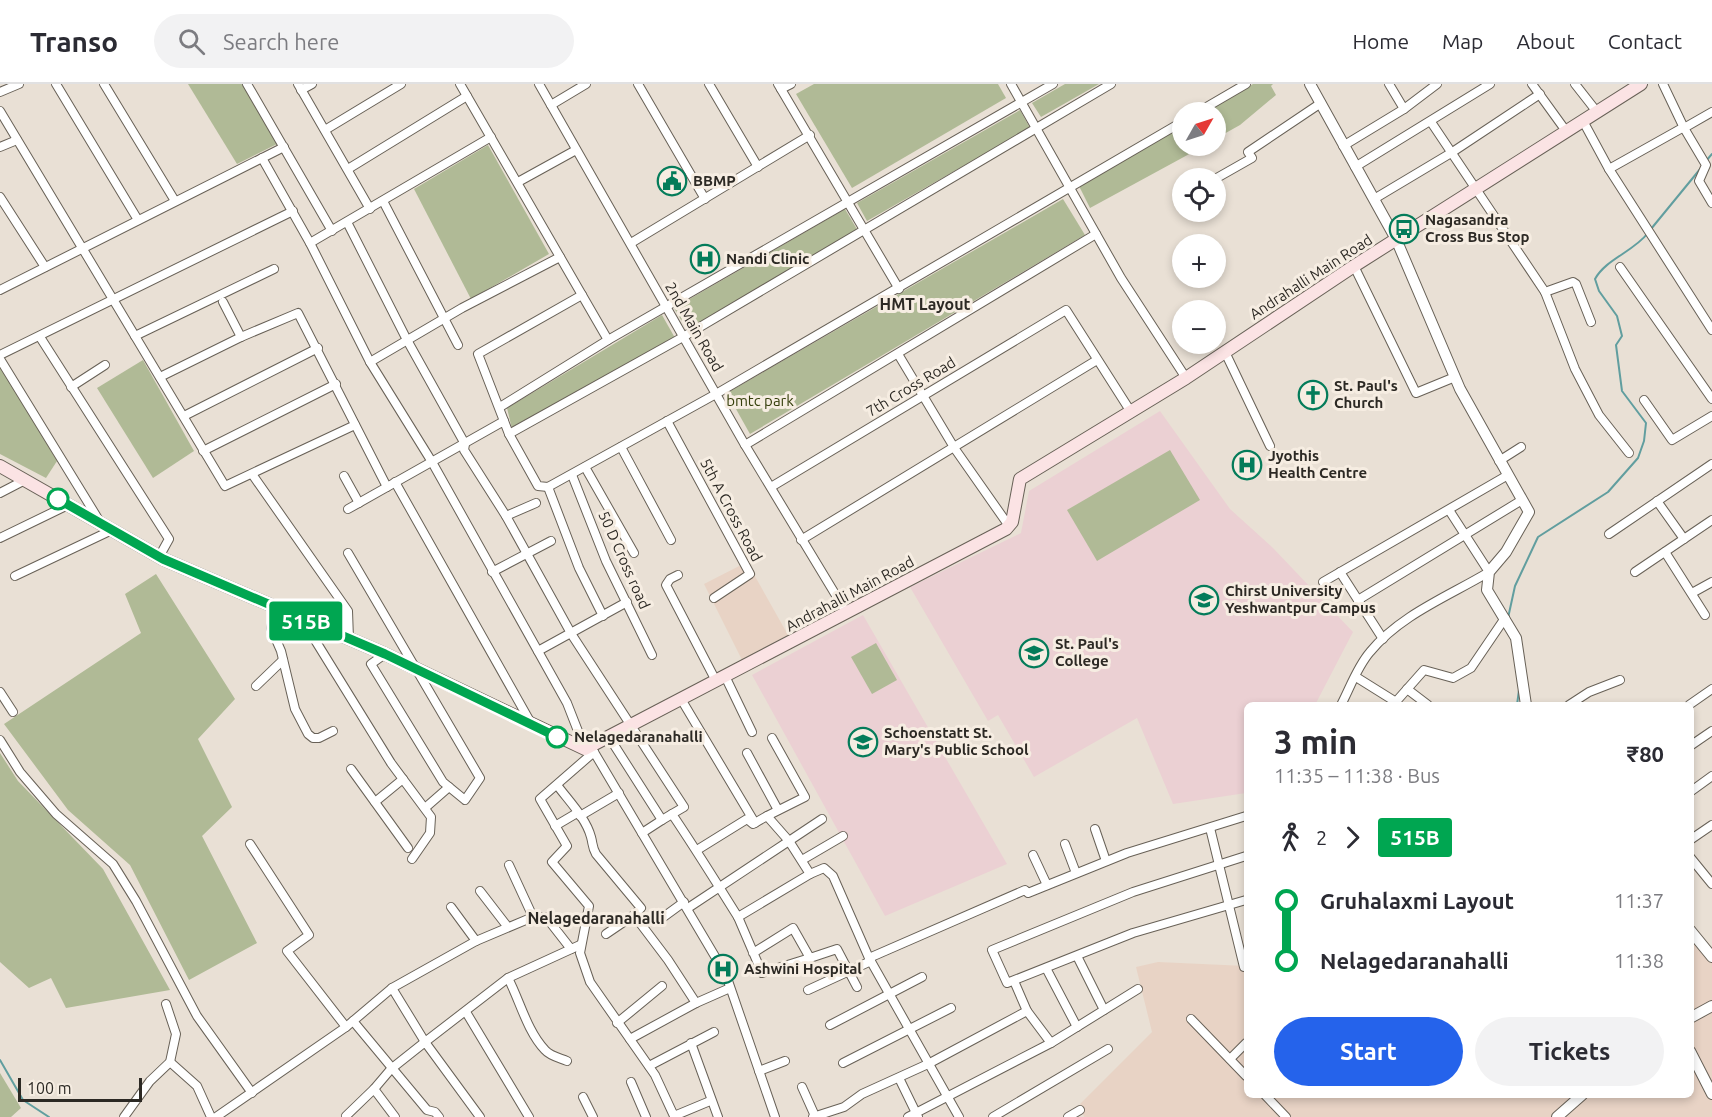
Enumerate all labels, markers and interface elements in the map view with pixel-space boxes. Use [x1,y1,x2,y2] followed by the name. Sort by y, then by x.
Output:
[154,14,574,68] search box
[175,25,208,58] icon: search
[30,26,118,57] text: Transo
[223,29,339,54] text: Search here
[1352,29,1409,53] text: Home
[1442,29,1483,53] text: Map
[1516,29,1575,53] text: About
[1608,29,1682,53] text: Contact
[1172,102,1226,156] north arrow
[1172,102,1226,354] map controls
[656,165,688,197] public building icon: BBMP
[1172,168,1226,222] button: locate
[693,172,736,189] place label: BBMP
[1425,211,1530,245] place label: Nagasandra Cross Bus Stop
[1388,213,1420,245] bus stop icon: Nagasandra Cross Bus Stop
[1246,231,1375,323] street label: Andrahalli Main Road
[1172,234,1226,288] button: +
[689,243,721,275] hospital icon: Nandi Clinic
[726,250,809,267] place label: Nandi Clinic
[662,279,727,374] street label: 2nd Main Road
[880,295,971,313] district label: HMT Layout
[1172,300,1226,354] button: −
[863,353,958,420] street label: 7th Cross Road
[1334,377,1398,411] place label: St. Paul's Church
[1297,379,1329,411] church icon: St. Paul's Church
[726,392,794,409] park label: bmtc park
[1268,447,1367,481] place label: Jyothis Health Centre
[1231,449,1263,481] hospital icon: Jyothis Health Centre
[697,455,766,564] street label: 5th A Cross Road
[47,488,69,510] unlabelled marker
[595,508,654,611] street label: 50 D Cross road
[783,553,917,635] street label: Andrahalli Main Road
[1225,582,1376,616] place label: Chirst University Yeshwantpur Campus
[1188,584,1220,616] school or university icon: Chirst University Yeshwantpur Campus
[264,602,348,640] line badge: 515B
[281,609,331,633] text: 515B
[1055,635,1119,669] place label: St. Paul's College
[1018,637,1050,669] school or university icon: St. Paul's College
[1274,723,1357,760] text: 3 min
[884,724,1029,758] place label: Schoenstatt St. Mary's Public School
[546,726,568,748] marker: Nelagedaranahalli
[847,726,879,758] school or university icon: Schoenstatt St. Mary's Public School
[574,728,703,745] place label: Nelagedaranahalli
[1627,741,1664,766] text: ₹80
[1274,764,1440,787] text: 11:35 – 11:38 · Bus
[1274,821,1307,854] icon: walk
[1336,821,1369,854] icon: forward
[1390,825,1440,849] text: 515B
[1316,826,1327,849] text: 2
[1320,888,1514,913] text: Gruhalaxmi Layout
[1614,889,1664,912] text: 11:37
[527,909,665,927] district label: Nelagedaranahalli
[1320,948,1509,973] text: Nelagedaranahalli
[1614,949,1664,972] text: 11:38
[707,953,739,985] hospital icon: Ashwini Hospital
[744,960,862,977] place label: Ashwini Hospital
[1274,1017,1463,1086] button: Start
[1475,1017,1664,1086] button: Tickets
[18,1075,142,1102] scale bar
[27,1079,72,1097] text: 100 m

